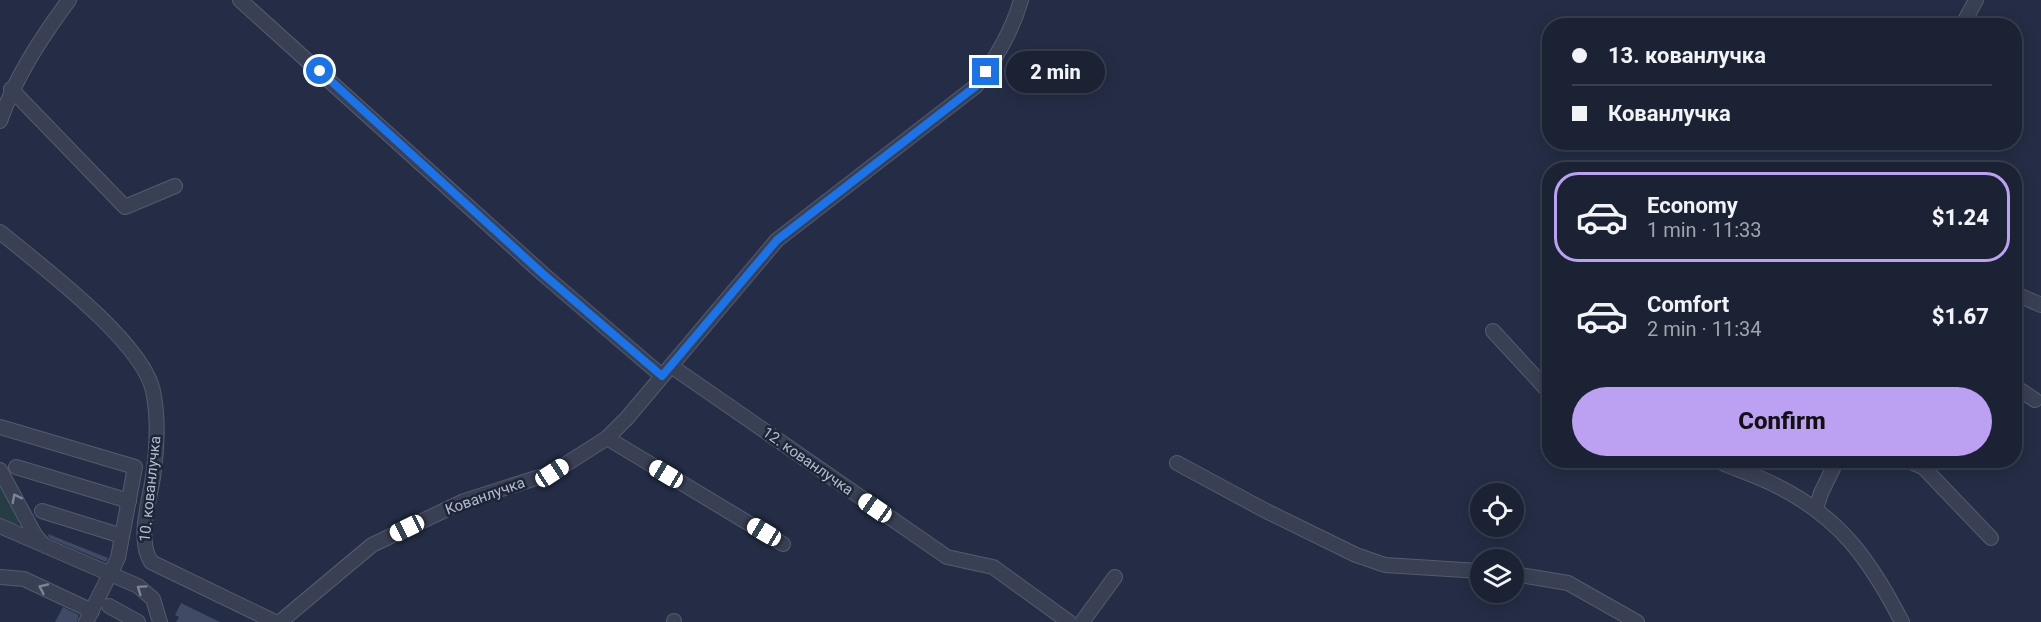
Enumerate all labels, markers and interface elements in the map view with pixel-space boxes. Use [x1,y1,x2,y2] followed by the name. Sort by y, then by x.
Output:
[1608,43,1766,68] text: 13. кованлучка
[1007,51,1106,93] callout: 2 min
[306,57,333,84] route start
[972,58,999,85] route end
[1030,60,1081,84] text: 2 min
[1608,101,1731,126] text: Кованлучка
[1575,190,1629,244] icon: car
[1647,193,1738,218] text: Economy
[1932,205,1989,230] text: $1.24
[1647,218,1762,242] text: 1 min · 11:33
[1575,289,1629,343] icon: car
[1647,292,1729,317] text: Comfort
[1932,304,1989,329] text: $1.67
[1647,317,1762,341] text: 2 min · 11:34
[1572,387,1992,456] button: Confirm
[759,423,857,499] street label: 12. кованлучка
[135,435,165,543] street label: 10. кованлучка
[532,456,572,490] car
[646,457,686,491] car
[443,473,527,519] street label: Кованлучка
[1470,483,1524,603] map controls
[1470,483,1524,537] button: locate
[855,490,895,526] car
[12,494,23,504] one-way arrow
[387,512,427,544] car
[744,515,784,549] car
[1470,549,1524,603] button: layers
[38,583,49,595] one-way arrow
[136,585,147,596] one-way arrow

